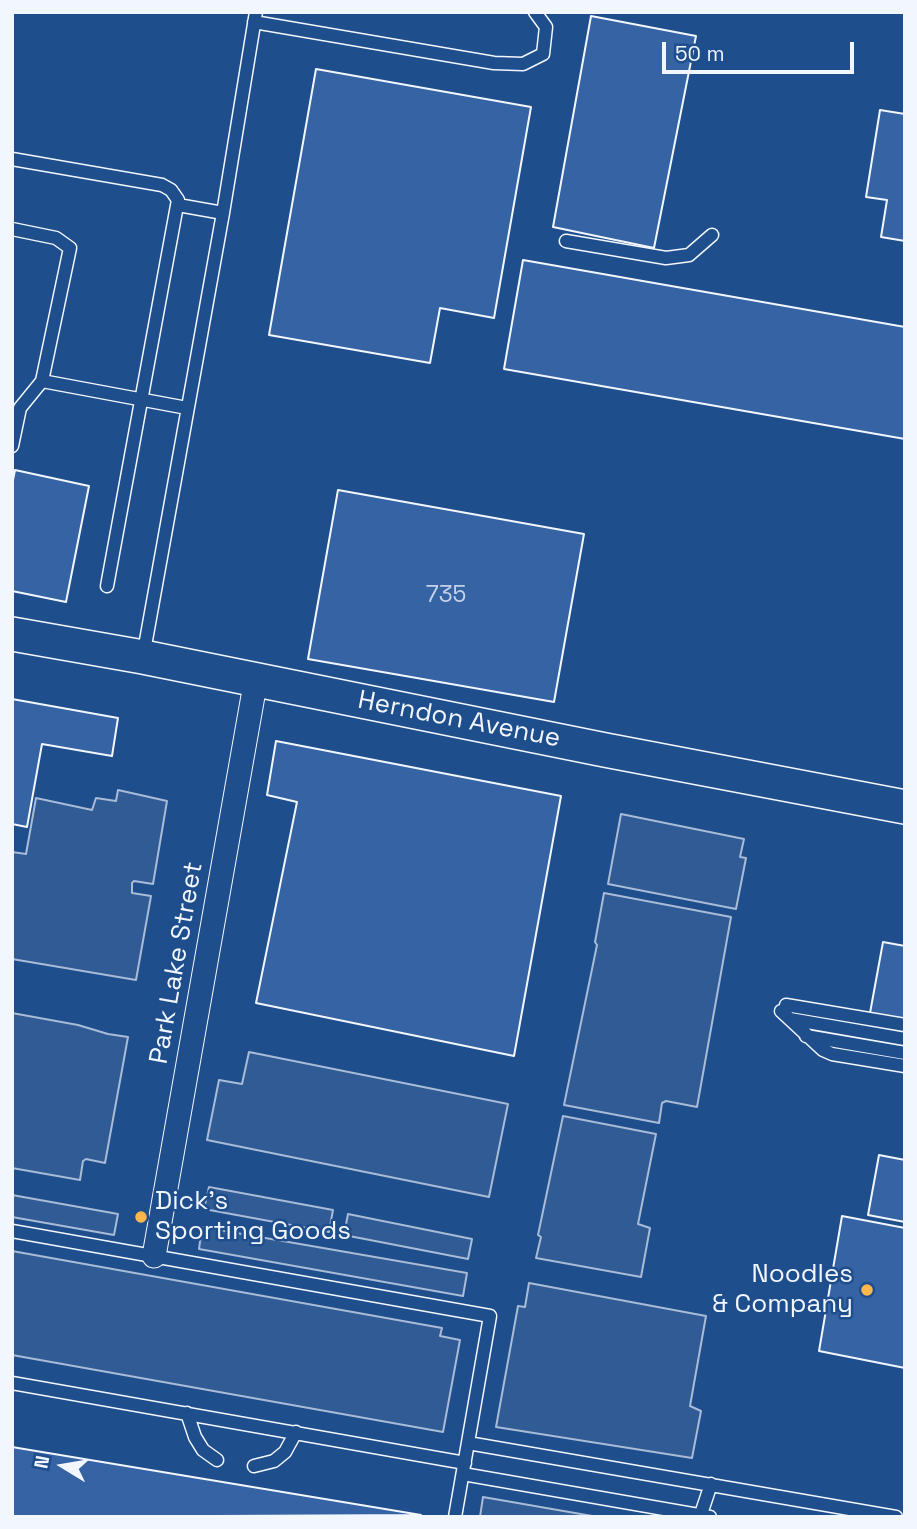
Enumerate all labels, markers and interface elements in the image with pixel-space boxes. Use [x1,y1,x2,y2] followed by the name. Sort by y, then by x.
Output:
[665,28,858,72] scale bar
[675,40,725,67] text: 50 m
[426,582,466,610] house number: 735
[355,685,563,755] street label: Herndon Avenue
[144,859,210,1067] street label: Park Lake Street
[155,1186,351,1248] place label: Dick's Sporting Goods
[133,1209,149,1225] marker: Dick's Sporting Goods
[712,1259,853,1320] place label: Noodles & Company
[859,1282,875,1298] marker: Noodles & Company
[28,1431,98,1501] north arrow
[28,1453,55,1471] text: N

